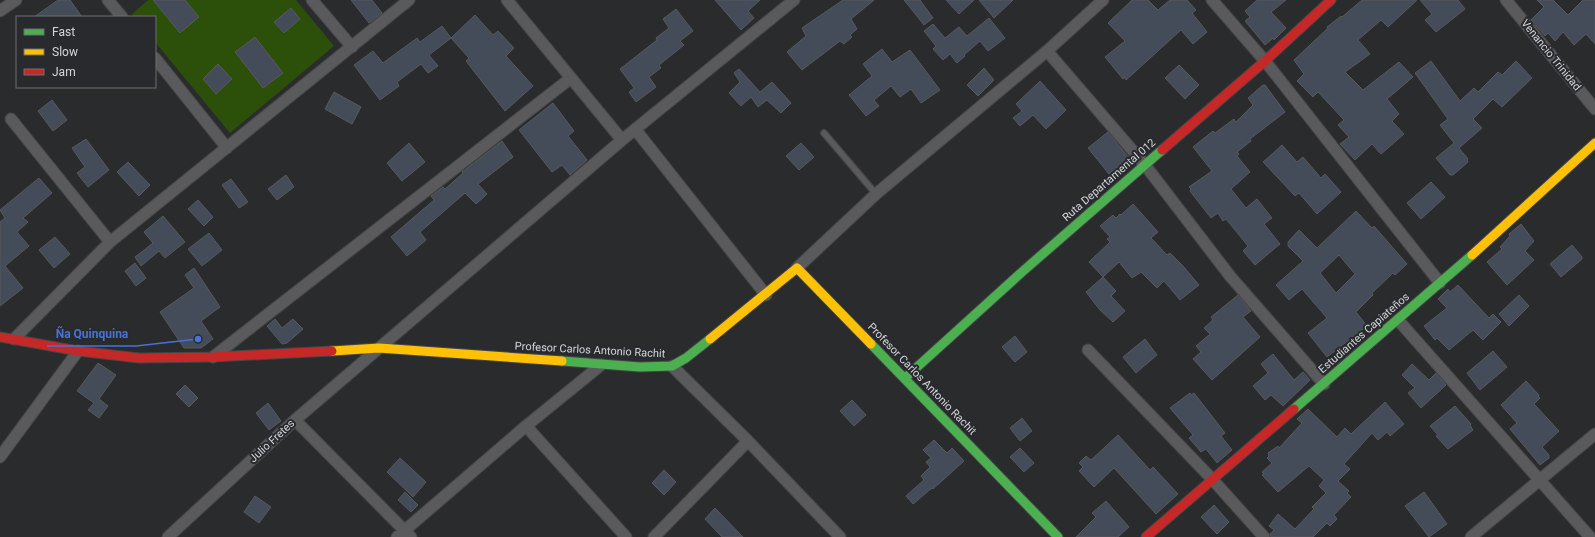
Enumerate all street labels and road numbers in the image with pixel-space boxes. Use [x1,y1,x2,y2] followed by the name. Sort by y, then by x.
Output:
[1518,17,1584,93] street label: Venancio Trinidad
[1060,136,1158,224] street label: Ruta Departamental 012
[1316,290,1412,376] street label: Estudiantes Capiateños
[865,320,979,438] street label: Profesor Carlos Antonio Rachit
[514,340,666,360] street label: Profesor Carlos Antonio Rachit
[247,417,298,465] street label: Julio Fretes

